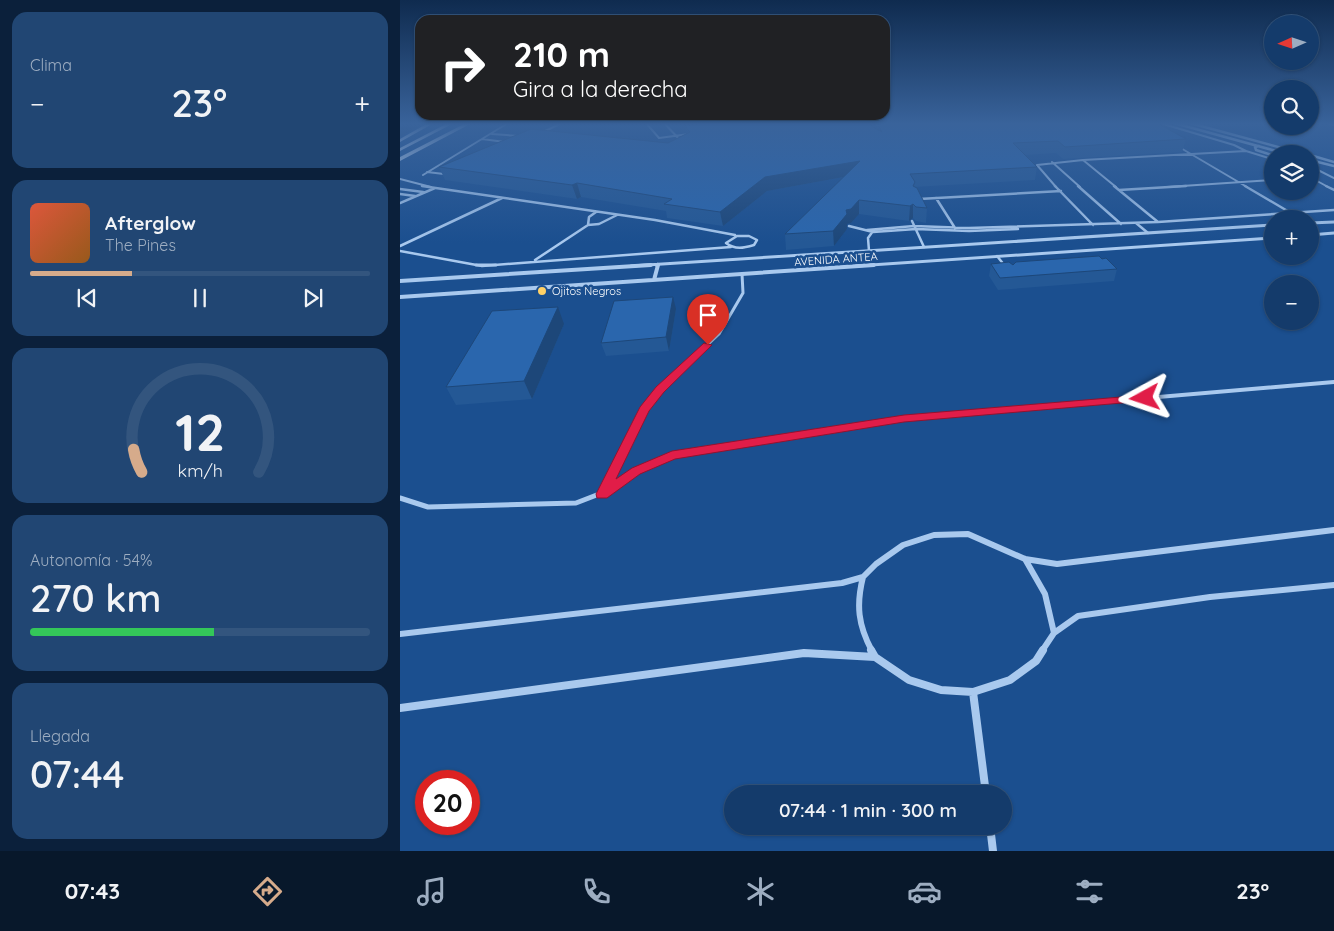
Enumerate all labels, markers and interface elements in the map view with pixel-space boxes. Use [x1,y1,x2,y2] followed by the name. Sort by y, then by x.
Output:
[1264,15,1319,70] north arrow
[1264,15,1319,330] map controls
[513,32,610,76] text: 210 m
[430,35,495,100] icon: right
[30,55,72,75] text: Clima
[513,75,688,103] text: Gira a la derecha
[171,79,227,127] text: 23°
[1264,80,1319,135] button: search
[30,86,45,121] text: −
[354,86,370,121] text: +
[1264,145,1319,200] button: layers
[1264,210,1319,265] button: +
[105,211,196,235] text: Afterglow
[105,235,176,255] text: The Pines
[794,249,878,269] street label: AVENIDA ANTEA
[1264,275,1319,330] button: −
[73,284,101,312] icon: previous
[186,284,214,312] icon: pause
[299,284,327,312] icon: next
[552,284,621,298] place label: Ojitos Negros
[536,285,548,297] marker: Ojitos Negros
[687,294,729,345] pin
[694,301,722,329] icon: arrive
[1118,371,1170,423] position arrow
[175,399,225,464] text: 12
[177,459,223,481] text: km/h
[30,550,152,570] text: Autonomía · 54%
[30,574,161,622] text: 270 km
[30,726,90,746] text: Llegada
[30,750,124,798] text: 07:44
[415,770,480,835] speed limit sign: 20
[779,798,957,822] text: 07:44 · 1 min · 300 m
[250,874,285,909] icon: directions
[414,874,449,909] icon: music
[579,874,614,909] icon: phone
[743,874,778,909] icon: climate
[907,874,942,909] icon: car
[1072,874,1107,909] icon: filters
[65,877,120,905] text: 07:43
[1236,877,1269,905] text: 23°

